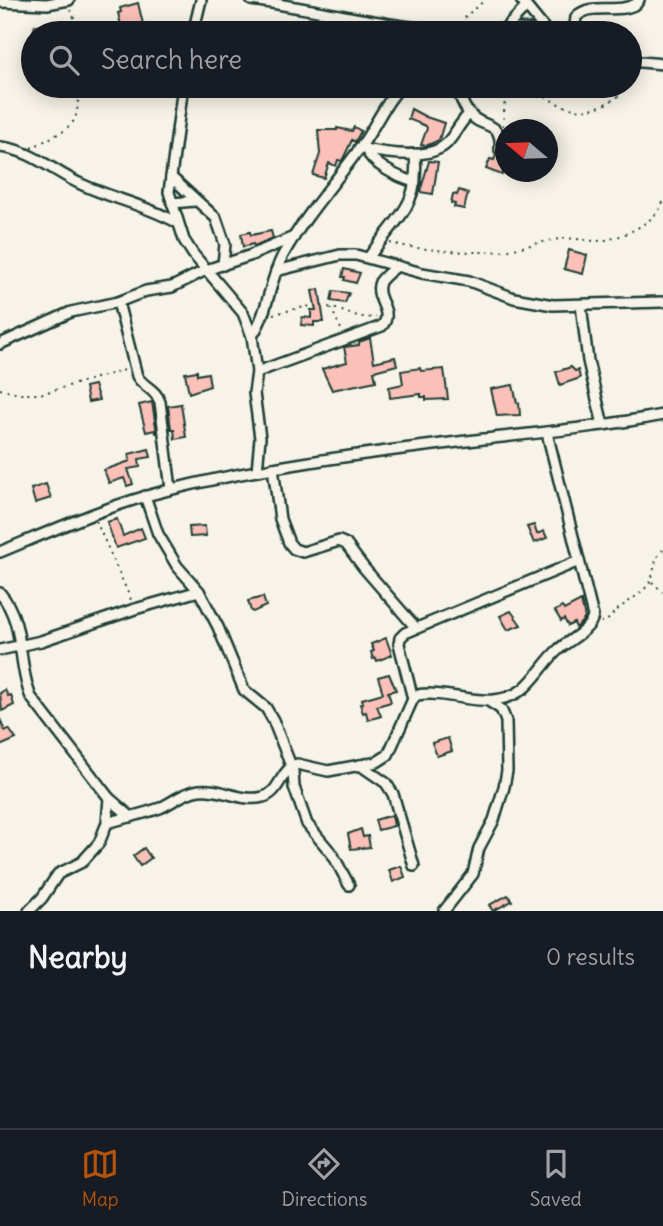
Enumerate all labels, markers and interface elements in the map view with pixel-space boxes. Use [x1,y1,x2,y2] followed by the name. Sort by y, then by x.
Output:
[21,21,642,98] search box
[45,41,83,79] icon: search
[101,43,242,76] text: Search here
[495,119,558,182] north arrow
[28,938,128,976] text: Nearby
[546,942,635,971] text: 0 results
[81,1145,119,1211] tab: Map
[282,1145,367,1211] tab: Directions
[530,1145,582,1211] tab: Saved

